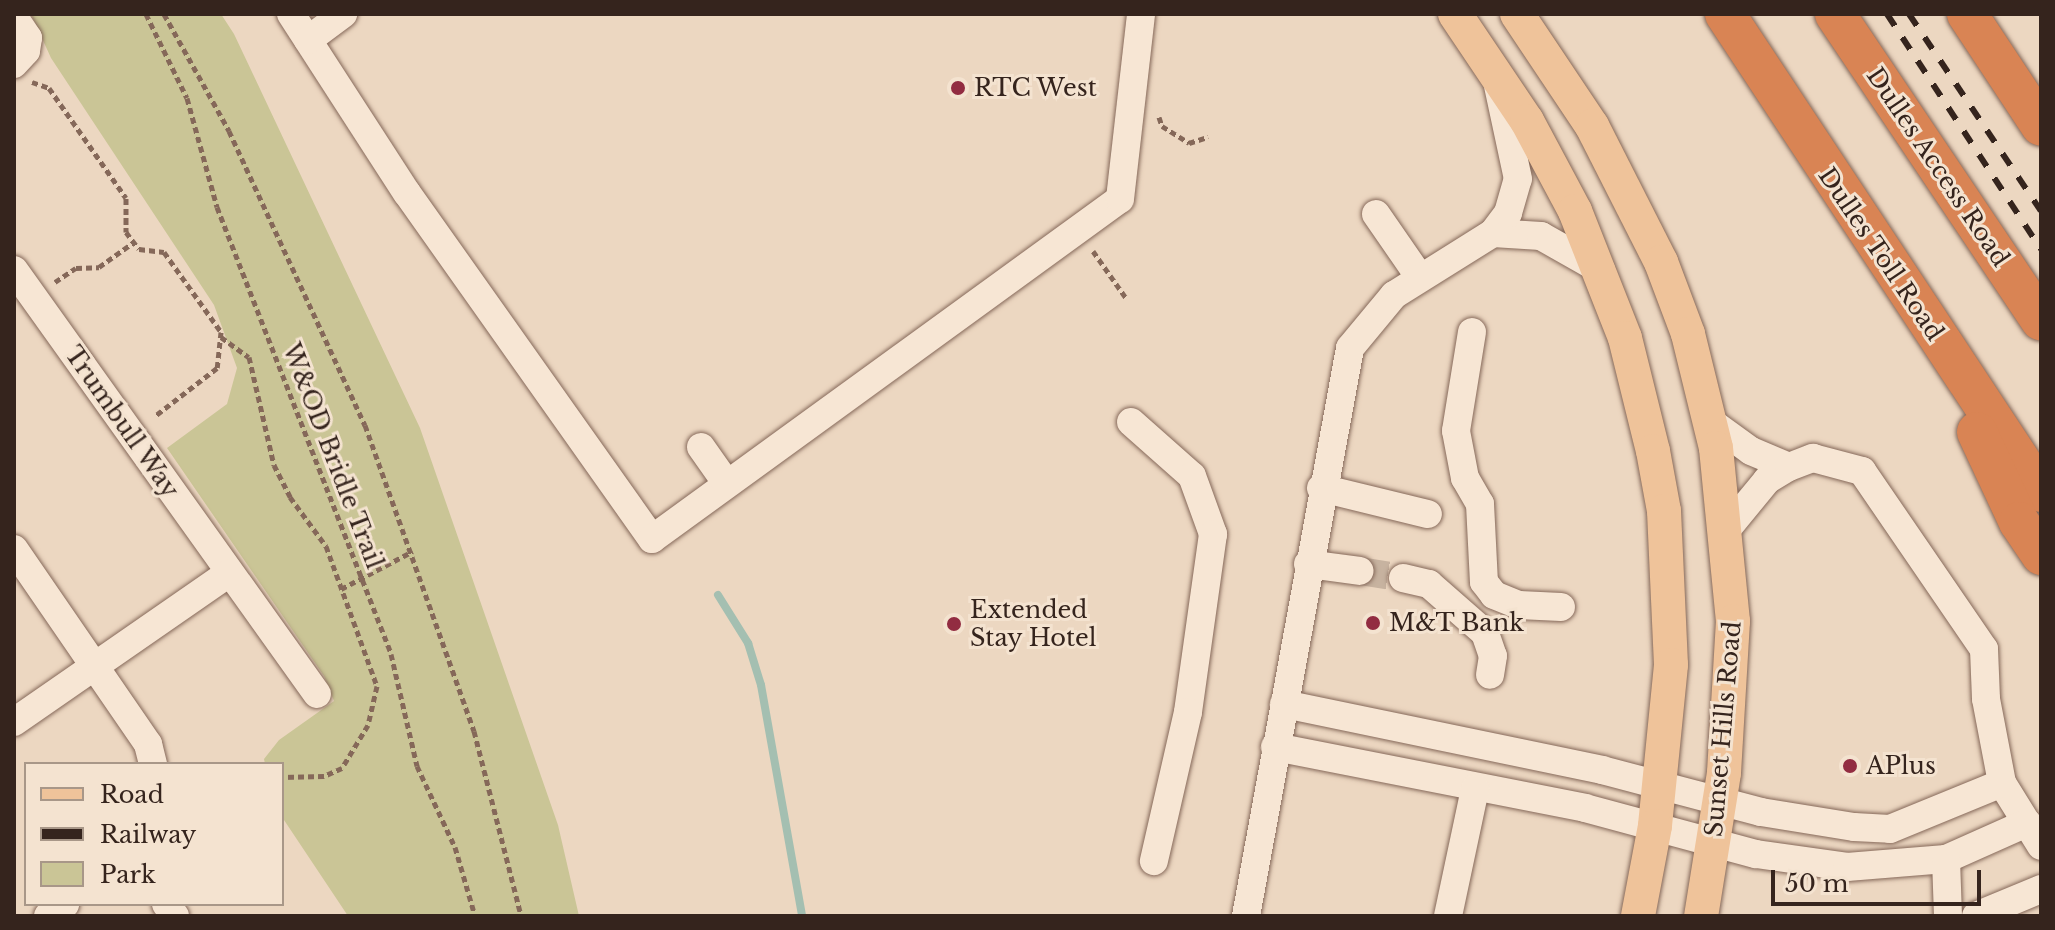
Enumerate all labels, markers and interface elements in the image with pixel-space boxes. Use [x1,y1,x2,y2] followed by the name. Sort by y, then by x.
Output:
[1860,62,2016,272] street label: Dulles Access Road
[974,74,1098,102] place label: RTC West
[949,79,967,97] marker: RTC West
[1812,162,1950,346] street label: Dulles Toll Road
[277,339,389,573] street label: W&OD Bridle Trail
[59,340,185,504] street label: Trumbull Way
[970,596,1097,652] place label: Extended Stay Hotel
[1389,609,1525,637] place label: M&T Bank
[1364,614,1382,632] marker: M&T Bank
[945,615,963,633] marker: Extended Stay Hotel
[1699,620,1747,838] street label: Sunset Hills Road
[1866,752,1936,780] place label: APlus
[1841,757,1859,775] marker: APlus
[24,762,284,906] legend
[100,780,164,809] text: Road
[100,820,196,849] text: Railway
[1775,854,1985,904] scale bar
[100,860,156,889] text: Park
[1785,869,1848,898] text: 50 m

